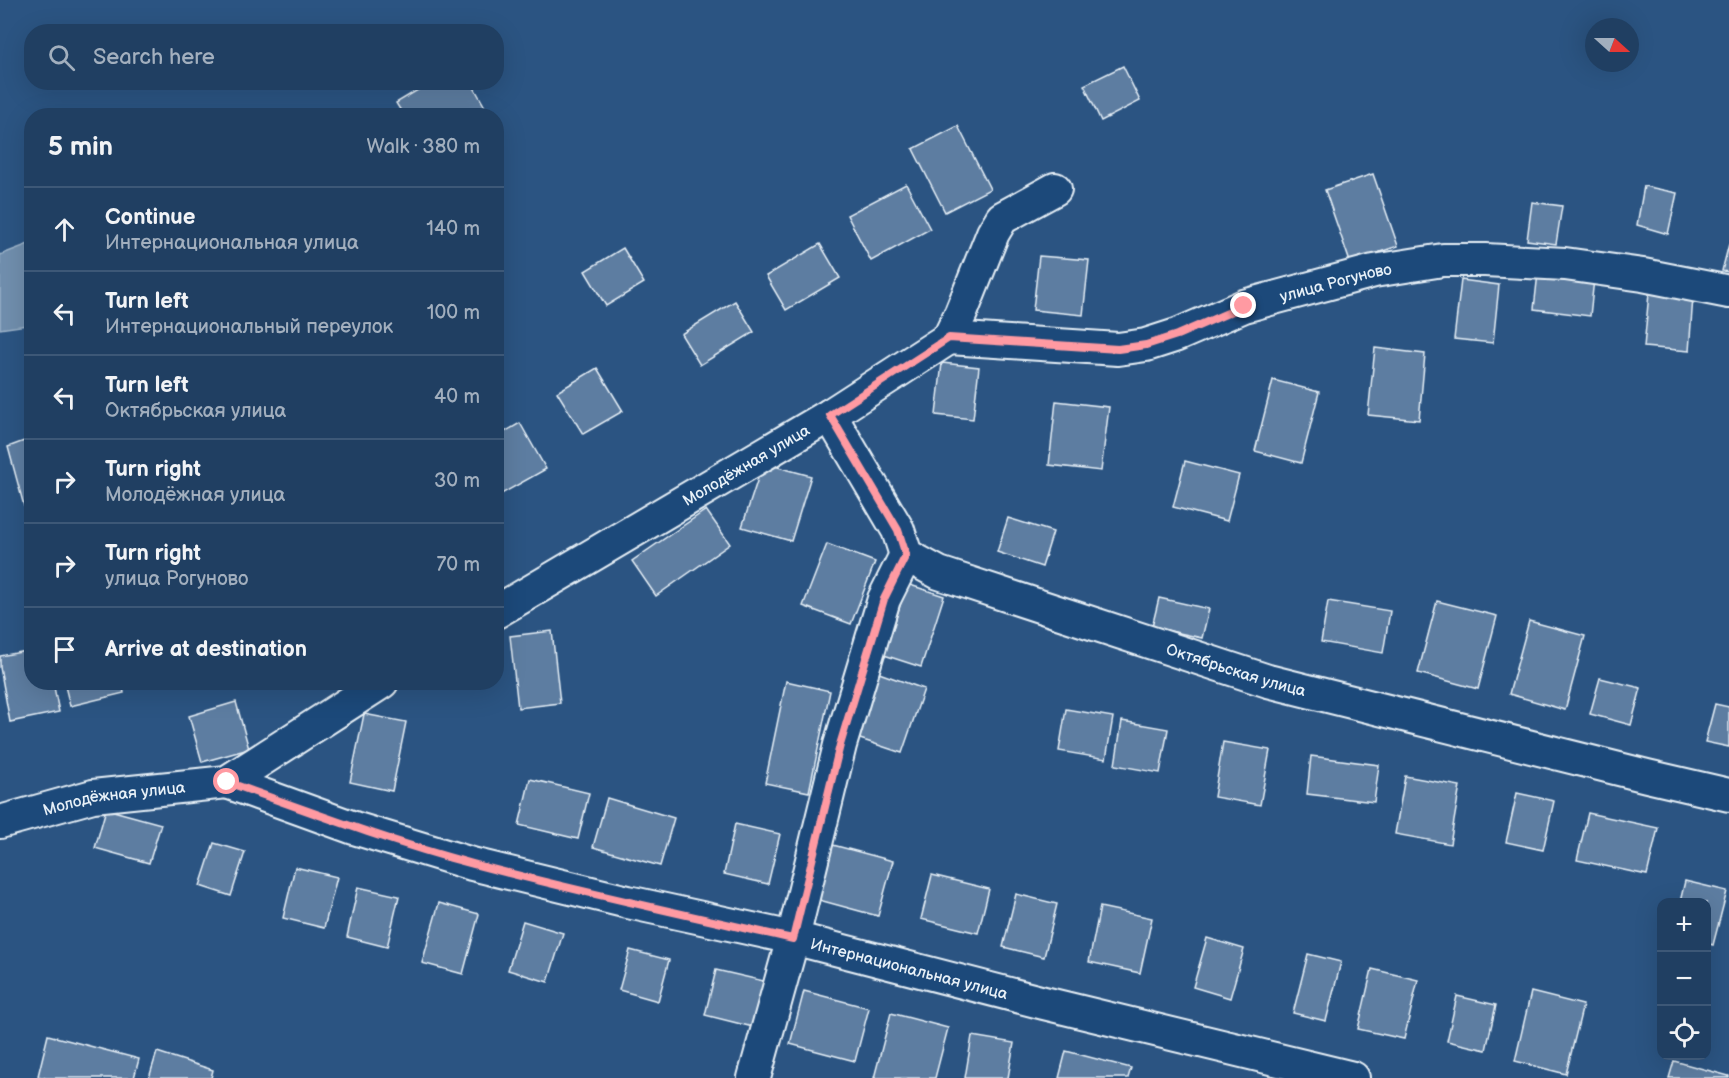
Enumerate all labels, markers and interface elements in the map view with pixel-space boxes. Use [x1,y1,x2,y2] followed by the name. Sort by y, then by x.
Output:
[1585,18,1639,72] north arrow
[24,24,504,90] search box
[45,41,78,74] icon: search
[93,44,215,71] text: Search here
[48,132,113,163] text: 5 min
[367,135,480,159] text: Walk · 380 m
[105,204,195,231] text: Continue
[48,213,81,246] icon: ahead
[426,217,480,241] text: 140 m
[105,231,359,255] text: Интернациональная улица
[1278,260,1393,307] street label: улица Рогуново
[105,288,189,315] text: Turn left
[1230,292,1256,318] route end
[48,297,81,330] icon: left
[427,301,480,325] text: 100 m
[105,315,393,339] text: Интернациональный переулок
[105,372,189,399] text: Turn left
[48,381,81,414] icon: left
[434,385,480,409] text: 40 m
[105,399,286,423] text: Октябрьская улица
[680,421,814,511] street label: Молодёжная улица
[105,456,201,483] text: Turn right
[48,465,81,498] icon: right
[434,469,480,493] text: 30 m
[105,483,285,507] text: Молодёжная улица
[105,540,201,567] text: Turn right
[48,549,81,582] icon: right
[436,553,480,577] text: 70 m
[105,567,249,591] text: улица Рогуново
[48,633,81,666] icon: arrive
[105,636,307,663] text: Arrive at destination
[1164,640,1308,701] street label: Октябрьская улица
[213,768,239,794] route start
[41,778,187,821] street label: Молодёжная улица
[1657,898,1711,1060] map controls
[1657,898,1711,952] button: +
[808,935,1010,1004] street label: Интернациональная улица
[1657,952,1711,1006] button: −
[1657,1006,1711,1060] button: locate

